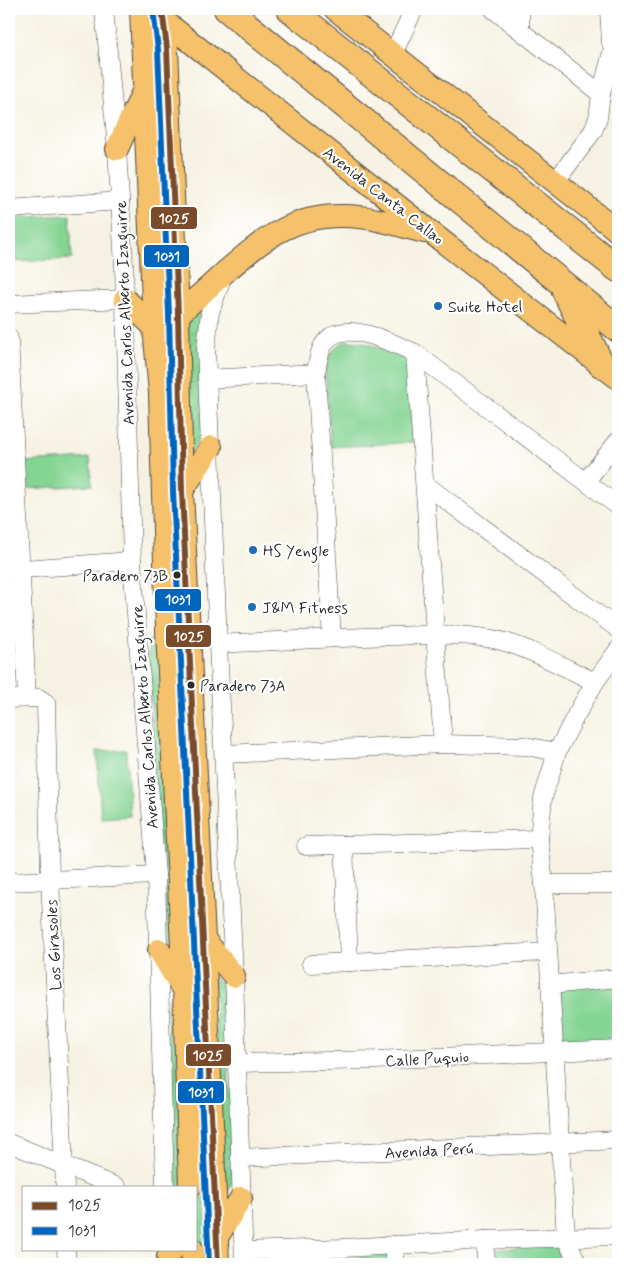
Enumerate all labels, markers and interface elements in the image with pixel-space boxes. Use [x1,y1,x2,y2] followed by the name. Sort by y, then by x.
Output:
[318,142,448,250] street label: Avenida Canta Callao
[111,200,141,426] street label: Avenida Carlos Alberto Izaguirre
[150,206,198,230] line badge: 1025
[158,210,190,228] text: 1025
[143,244,190,268] line badge: 1031
[154,248,180,266] text: 1031
[448,297,523,318] place label: Suite Hotel
[432,300,444,312] marker: Suite Hotel
[263,541,329,563] place label: HS Yengle
[247,544,259,556] marker: HS Yengle
[83,567,168,587] place label: Paradero 73B
[172,570,182,580] marker: Paradero 73B
[154,588,202,612] line badge: 1031
[165,591,191,609] text: 1031
[262,598,348,619] place label: J&M Fitness
[246,601,258,613] marker: J&M Fitness
[127,604,165,830] street label: Avenida Carlos Alberto Izaguirre
[165,624,212,648] line badge: 1025
[173,628,205,646] text: 1025
[200,677,285,697] place label: Paradero 73A
[186,680,196,690] marker: Paradero 73A
[42,899,67,991] street label: Los Girasoles
[185,1043,232,1067] line badge: 1025
[192,1047,224,1065] text: 1025
[385,1047,470,1072] street label: Calle Puquio
[177,1080,225,1104] line badge: 1031
[188,1084,214,1102] text: 1031
[384,1139,474,1164] street label: Avenida Perú
[22,1186,198,1250] legend
[68,1196,101,1216] text: 1025
[68,1222,96,1242] text: 1031

